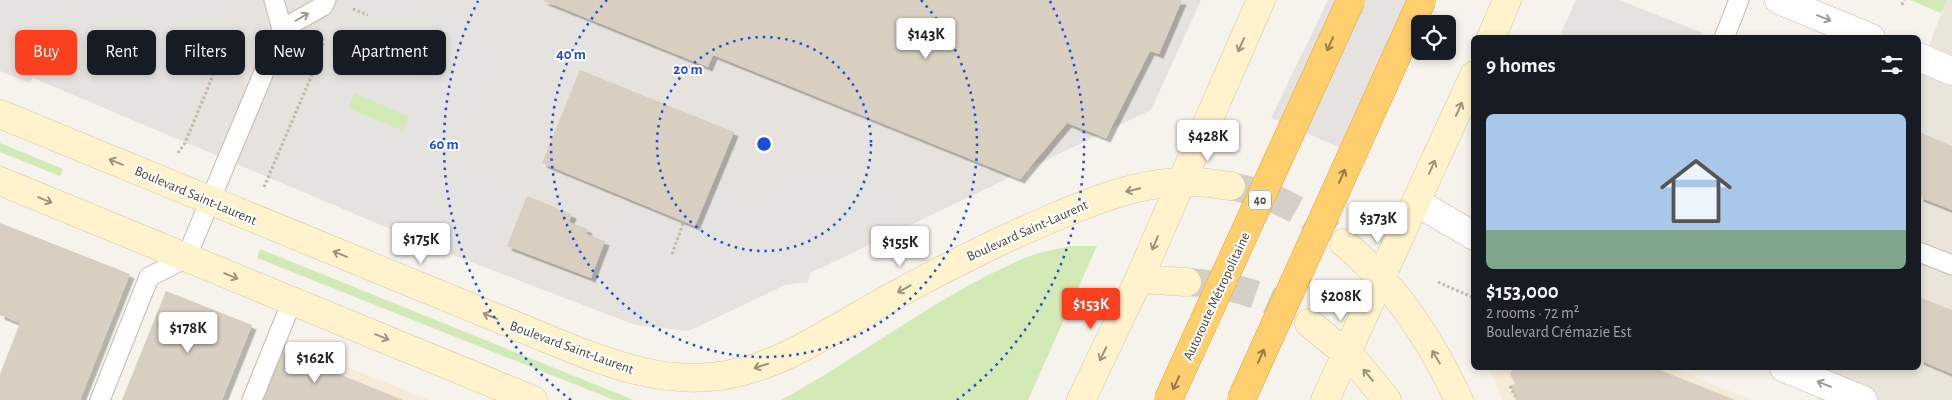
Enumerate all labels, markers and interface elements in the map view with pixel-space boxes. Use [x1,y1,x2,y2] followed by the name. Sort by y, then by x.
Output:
[295,12,309,22] one-way arrow
[1816,14,1831,24] one-way arrow
[1411,15,1456,60] map controls
[1411,15,1456,60] button: locate
[891,18,961,60] pin: $143K
[907,26,945,42] text: $143K
[15,30,77,75] chip: Buy
[87,30,156,75] chip: Rent
[166,30,245,75] chip: Filters
[255,30,323,75] chip: New
[333,30,446,75] chip: Apartment
[1325,36,1335,51] one-way arrow
[1235,37,1245,52] one-way arrow
[556,47,586,62] text: 40 m
[1878,51,1906,79] icon: filters
[1486,55,1556,76] text: 9 homes
[673,62,703,77] text: 20 m
[1454,102,1464,117] one-way arrow
[1173,120,1243,162] pin: $428K
[1188,128,1228,144] text: $428K
[755,135,773,153] centre of rings
[429,137,459,152] text: 60 m
[1651,146,1741,236] icon: home
[109,157,124,166] one-way arrow
[1428,160,1438,175] one-way arrow
[133,164,259,228] street label: Boulevard Saint-Laurent
[1338,169,1347,184] one-way arrow
[1125,186,1141,195] one-way arrow
[1249,190,1271,210] road number: 40
[37,196,52,205] one-way arrow
[965,198,1091,264] street label: Boulevard Saint-Laurent
[1343,202,1413,244] pin: $373K
[1359,210,1397,226] text: $373K
[386,222,456,265] pin: $175K
[865,226,935,268] pin: $155K
[1181,230,1253,363] street label: Autoroute Métropolitaine
[403,231,439,247] text: $175K
[882,234,918,250] text: $155K
[1149,235,1159,250] one-way arrow
[332,249,347,258] one-way arrow
[223,272,238,281] one-way arrow
[1306,280,1376,322] pin: $208K
[1486,281,1559,302] text: $153,000
[898,285,912,295] one-way arrow
[1056,288,1126,330] pin: $153K
[1321,288,1361,304] text: $208K
[1073,296,1109,312] text: $153K
[1486,305,1579,321] text: 2 rooms · 72 m²
[483,310,498,320] one-way arrow
[153,312,223,354] pin: $178K
[508,319,636,377] street label: Boulevard Saint-Laurent
[169,320,207,336] text: $178K
[1486,324,1632,340] text: Boulevard Crémazie Est
[374,333,389,342] one-way arrow
[280,342,350,384] pin: $162K
[1098,346,1107,361] one-way arrow
[1256,349,1266,364] one-way arrow
[296,350,334,366] text: $162K
[1430,351,1440,365] one-way arrow
[753,361,769,371] one-way arrow
[1363,369,1374,382] one-way arrow
[1171,375,1180,390] one-way arrow
[1817,378,1832,388] one-way arrow

